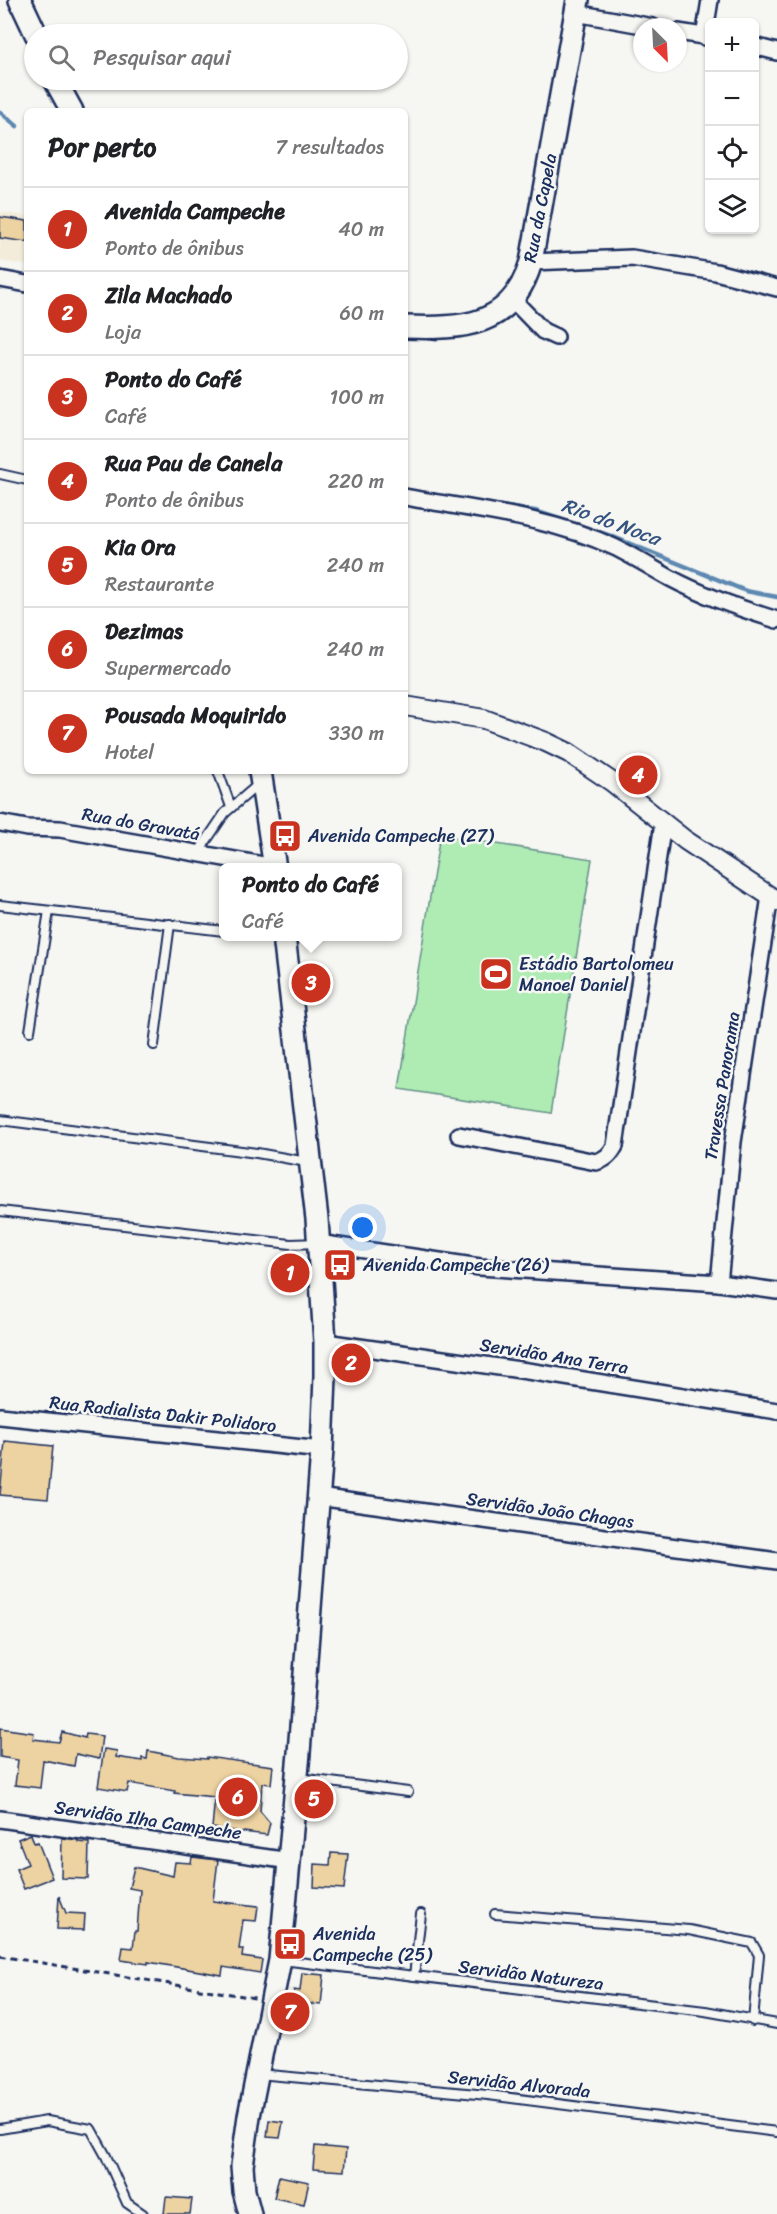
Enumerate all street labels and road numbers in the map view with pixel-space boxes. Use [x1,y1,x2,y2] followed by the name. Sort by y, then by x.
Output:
[514,151,566,265] street label: Rua da Capela
[79,798,203,850] street label: Rua do Gravatá
[694,1009,750,1163] street label: Travessa Panorama
[477,1328,631,1384] street label: Servidão Ana Terra
[48,1386,278,1442] street label: Rua Radialista Dakir Polidoro
[464,1482,637,1538] street label: Servidão João Chagas
[52,1791,244,1849] street label: Servidão Ilha Campeche
[457,1950,605,2000] street label: Servidão Natureza
[446,2061,592,2107] street label: Servidão Alvorada

